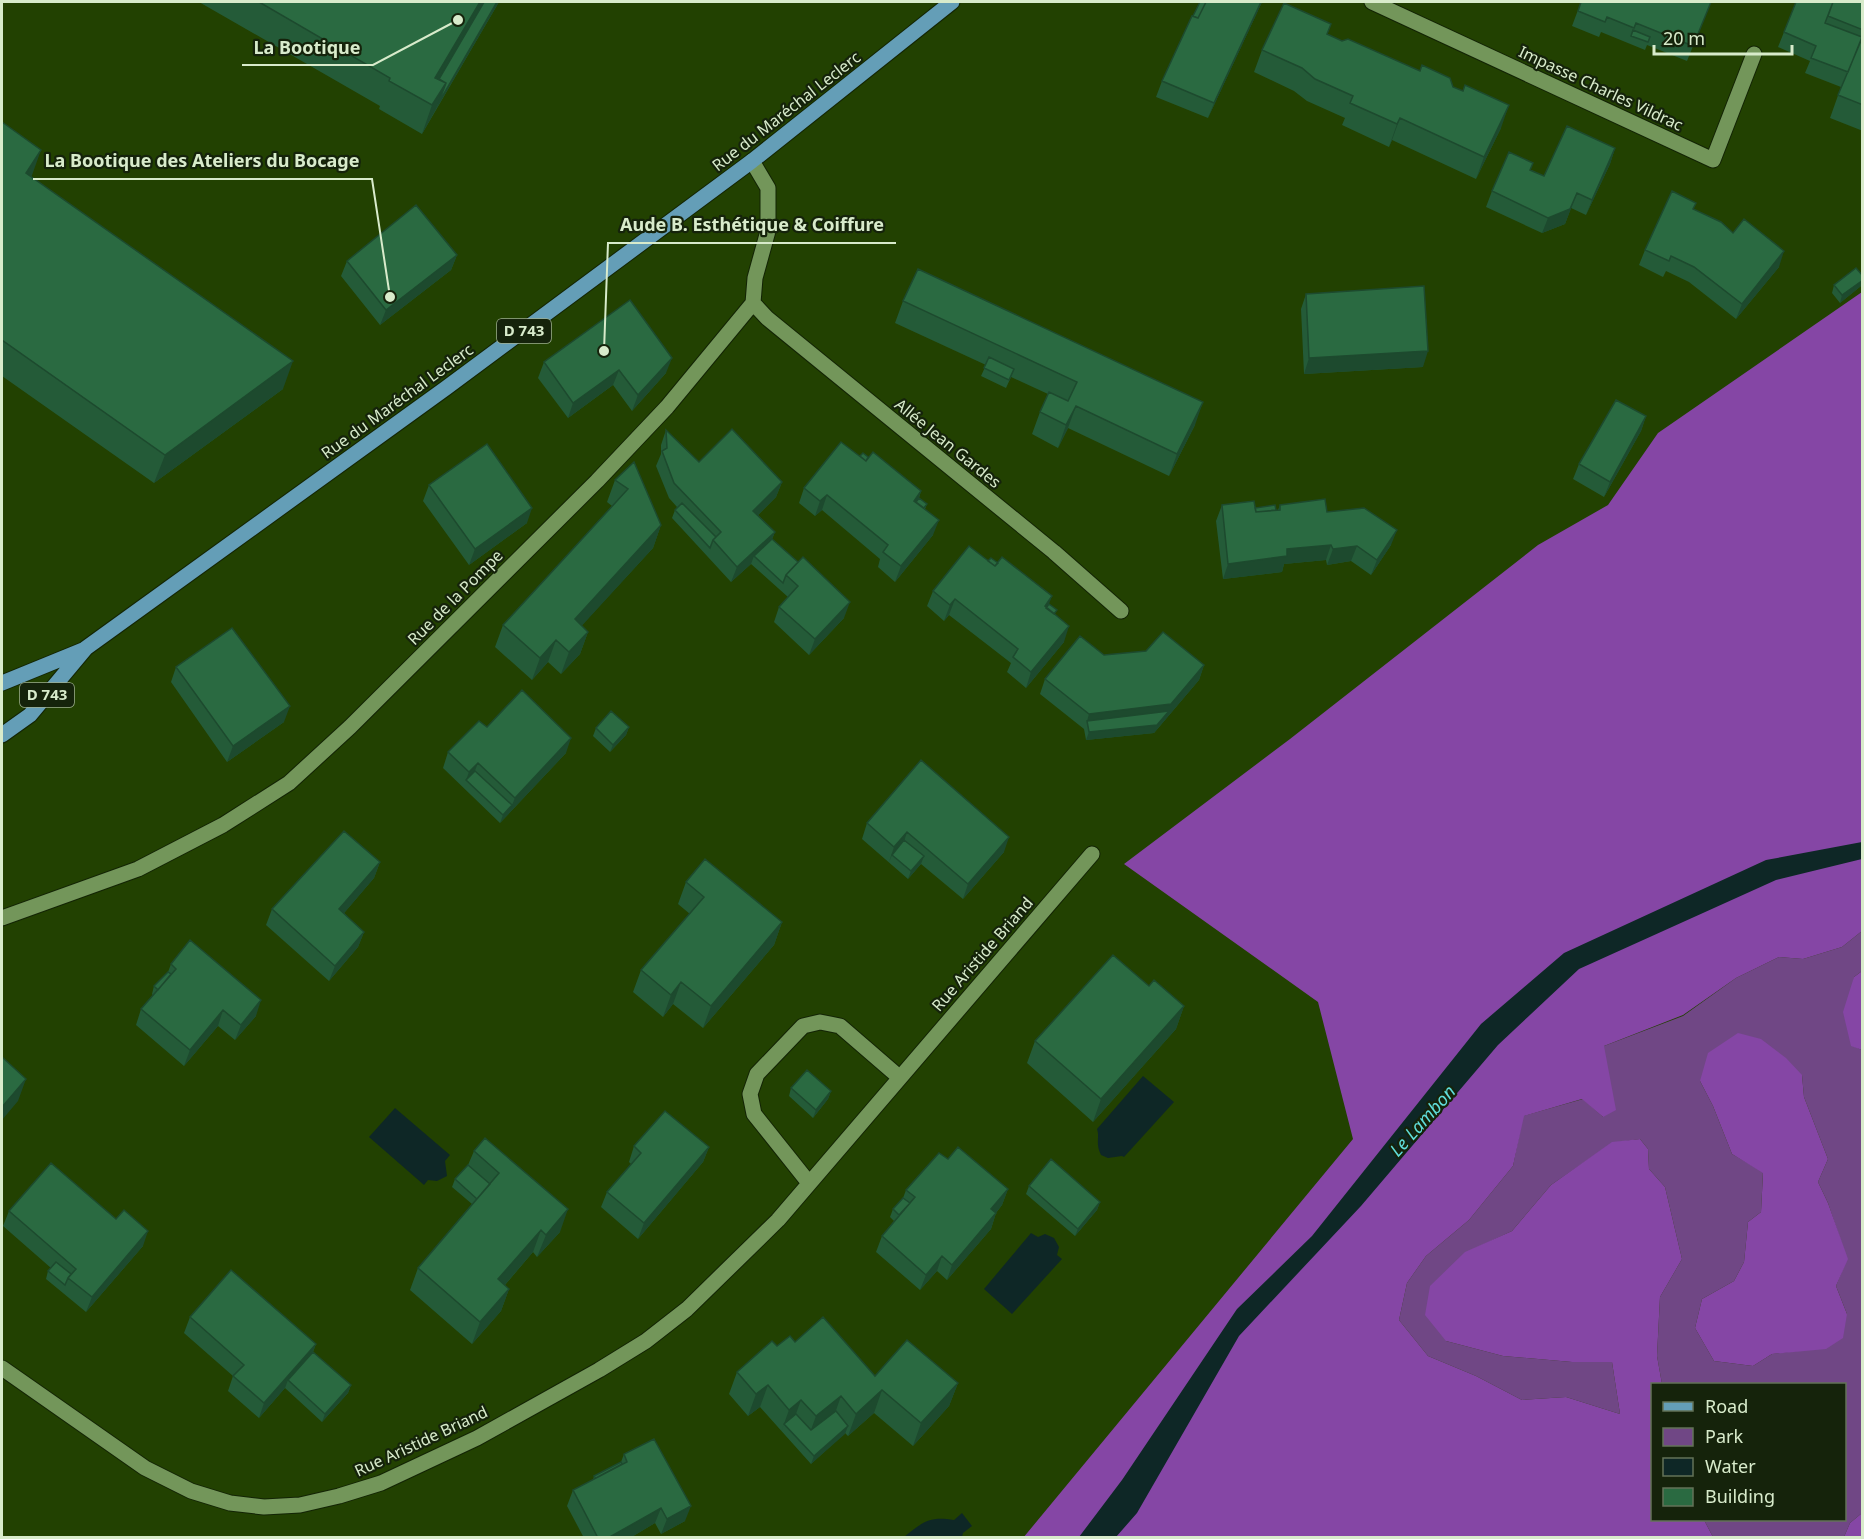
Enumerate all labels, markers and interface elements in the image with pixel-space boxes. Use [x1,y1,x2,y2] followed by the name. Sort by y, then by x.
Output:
[1654,18,1792,56] scale bar
[1663,26,1705,50] text: 20 m
[242,29,373,65] callout: La Bootique
[253,35,361,59] text: La Bootique
[1515,40,1687,136] street label: Impasse Charles Vildrac
[707,46,865,176] street label: Rue du Maréchal Leclerc
[33,143,372,179] callout: La Bootique des Ateliers du Bocage
[45,148,359,172] text: La Bootique des Ateliers du Bocage
[608,207,896,243] callout: Aude B. Esthétique & Coiffure
[620,212,884,236] text: Aude B. Esthétique & Coiffure
[497,319,551,343] road number: D 743
[317,338,478,464] street label: Rue du Maréchal Leclerc
[890,393,1006,493] street label: Allée Jean Gardes
[402,544,508,650] street label: Rue de la Pompe
[20,683,74,707] road number: D 743
[926,892,1038,1016] street label: Rue Aristide Briand
[1384,1080,1461,1161] water label: Le Lambon
[1651,1383,1846,1521] legend
[1705,1394,1748,1418] text: Road
[351,1401,491,1481] street label: Rue Aristide Briand
[1705,1424,1743,1448] text: Park
[1705,1454,1756,1478] text: Water
[1705,1484,1775,1508] text: Building

